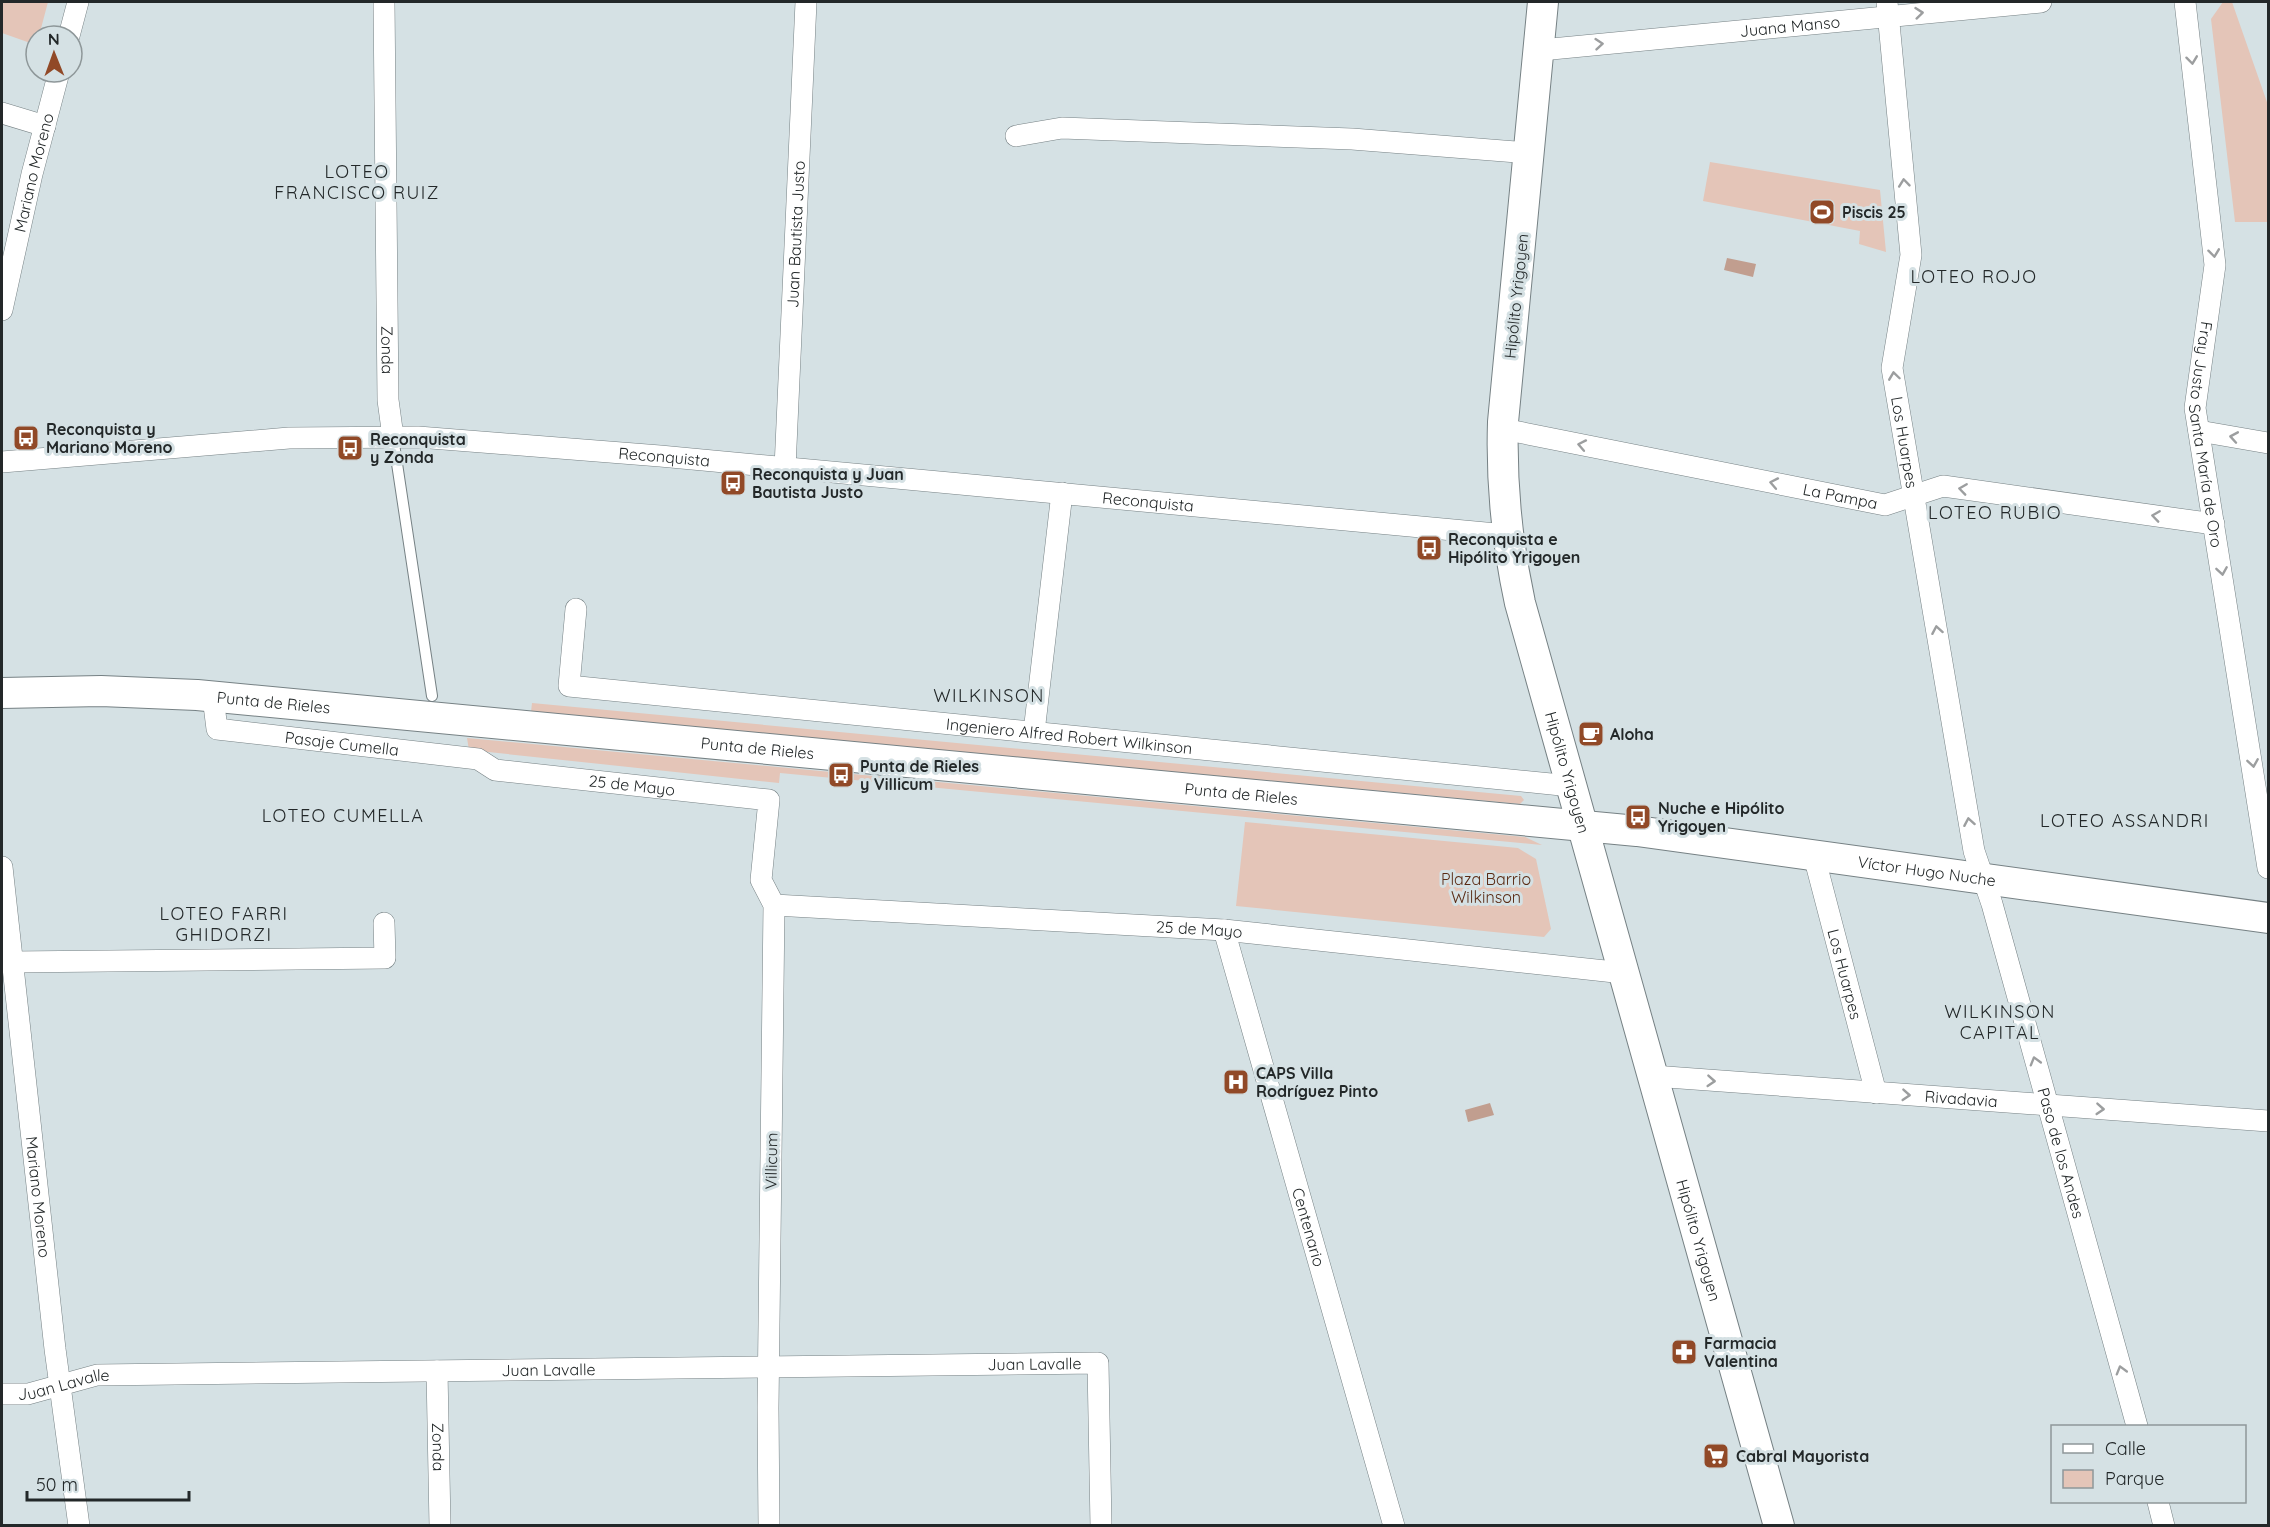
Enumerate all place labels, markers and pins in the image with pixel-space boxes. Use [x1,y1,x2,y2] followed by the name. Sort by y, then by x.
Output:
[1807,197,1837,227] sports icon: Piscis 25
[1842,202,1906,222] place label: Piscis 25
[46,419,173,457] place label: Reconquista y Mariano Moreno
[11,423,41,453] bus stop icon: Reconquista y Mariano Moreno
[370,429,466,467] place label: Reconquista y Zonda
[335,433,365,463] bus stop icon: Reconquista y Zonda
[752,464,904,502] place label: Reconquista y Juan Bautista Justo
[718,468,748,498] bus stop icon: Reconquista y Juan Bautista Justo
[1448,529,1580,567] place label: Reconquista e Hipólito Yrigoyen
[1414,533,1444,563] bus stop icon: Reconquista e Hipólito Yrigoyen
[1576,719,1606,749] cafe icon: Aloha
[1610,724,1654,744] place label: Aloha
[860,756,979,794] place label: Punta de Rieles y Villicum
[826,760,856,790] bus stop icon: Punta de Rieles y Villicum
[1658,798,1785,836] place label: Nuche e Hipólito Yrigoyen
[1623,802,1653,832] bus stop icon: Nuche e Hipólito Yrigoyen
[1256,1063,1378,1101] place label: CAPS Villa Rodríguez Pinto
[1221,1067,1251,1097] hospital icon: CAPS Villa Rodríguez Pinto
[1704,1333,1778,1371] place label: Farmacia Valentina
[1669,1337,1699,1367] pharmacy icon: Farmacia Valentina
[1701,1441,1731,1471] supermarket icon: Cabral Mayorista
[1736,1446,1869,1466] place label: Cabral Mayorista

